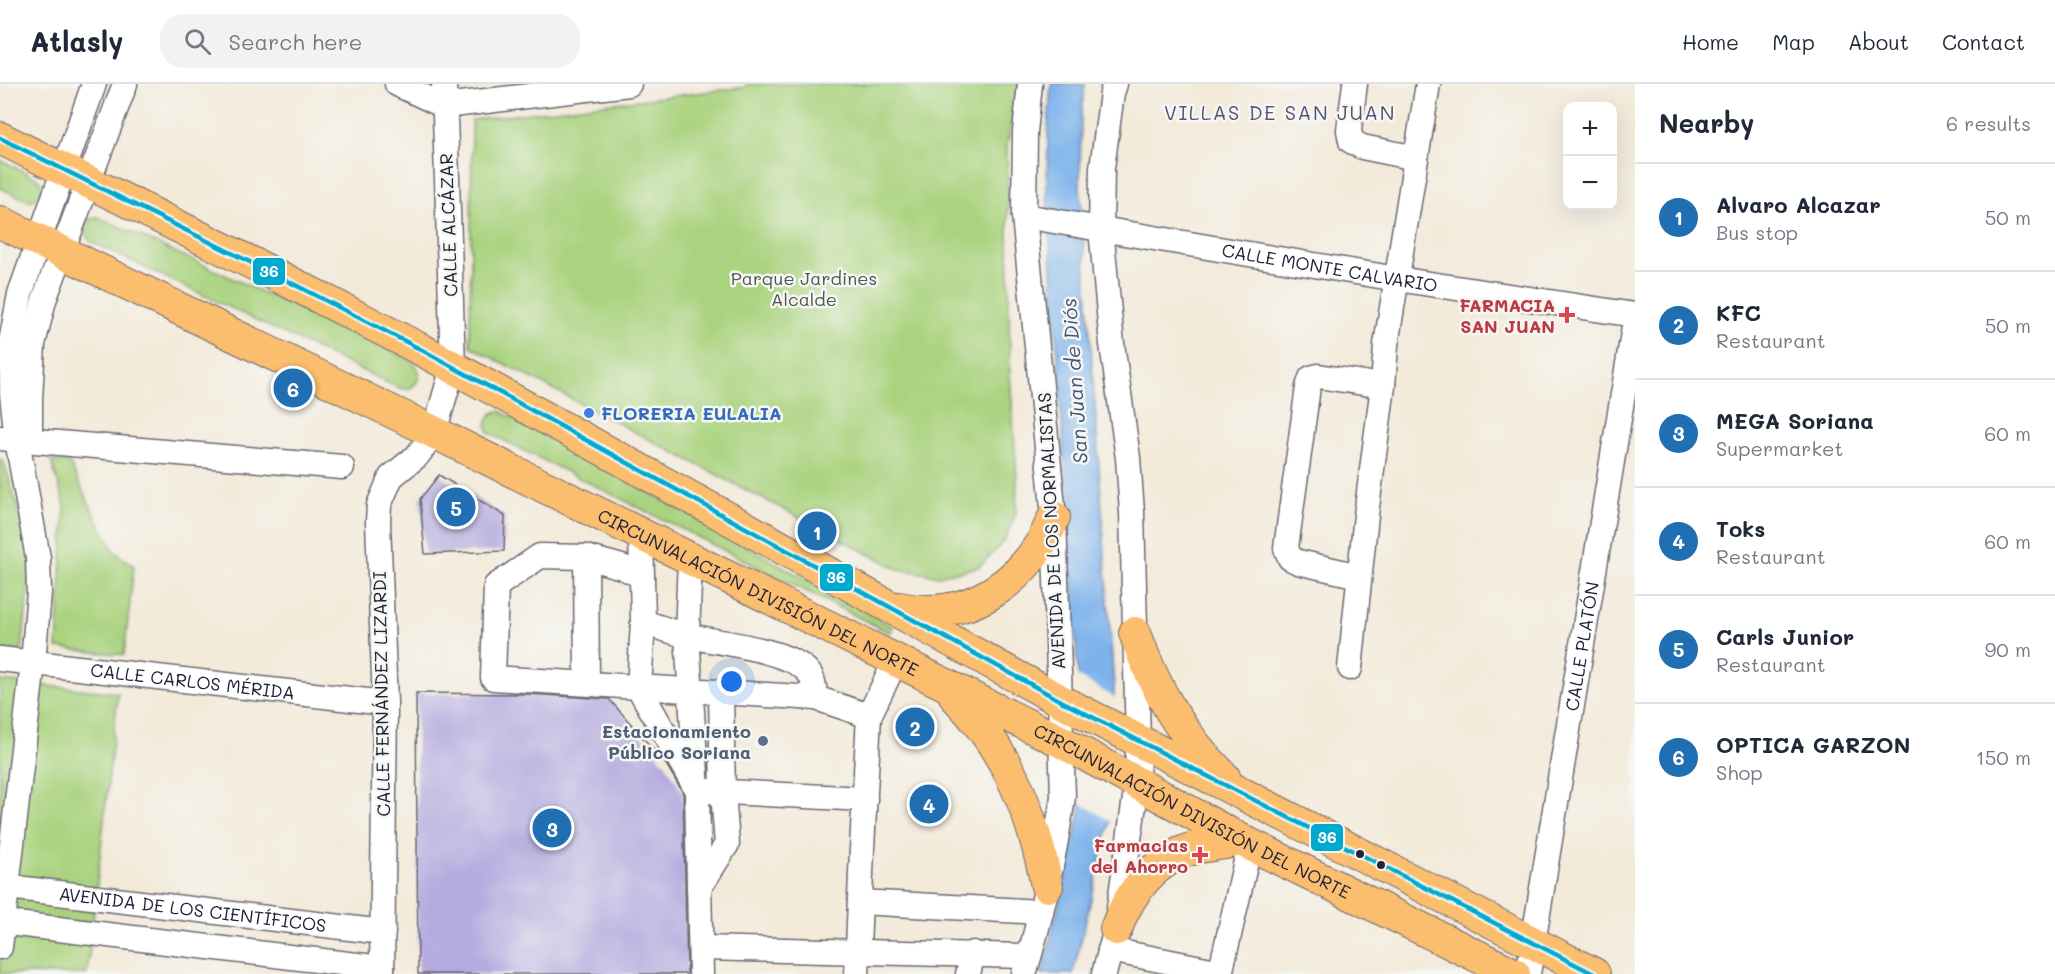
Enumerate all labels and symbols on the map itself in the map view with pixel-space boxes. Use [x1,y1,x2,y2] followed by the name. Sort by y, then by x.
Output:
[1164,99,1396,125] district label: VILLAS DE SAN JUAN
[434,153,462,297] street label: CALLE ALCÁZAR
[1220,238,1439,297] street label: CALLE MONTE CALVARIO
[252,257,286,286] line badge: 36
[259,260,279,281] text: 36
[731,266,877,311] park label: Parque Jardines Alcalde
[1459,293,1555,338] place label: FARMACIA SAN JUAN
[1055,297,1093,465] water label: San Juan de Diós
[1560,308,1574,322] marker: FARMACIA SAN JUAN
[274,366,312,410] pin: 6
[1032,392,1070,670] street label: AVENIDA DE LOS NORMALISTAS
[601,401,782,425] place label: FLORERIA EULALIA
[582,406,596,420] marker: FLORERIA EULALIA
[436,484,476,530] pin: 5
[594,503,923,682] street label: CIRCUNVALACIÓN DIVISIÓN DEL NORTE
[798,508,836,554] pin: 1
[819,563,854,592] line badge: 36
[826,566,846,587] text: 36
[367,571,395,817] street label: CALLE FERNÁNDEZ LIZARDI
[1559,580,1604,713] street label: CALLE PLATÓN
[89,657,296,705] street label: CALLE CARLOS MÉRIDA
[717,667,746,696] your location
[896,704,934,750] pin: 2
[1030,718,1355,904] street label: CIRCUNVALACIÓN DIVISIÓN DEL NORTE
[602,719,751,764] place label: Estacionamiento Público Soriana
[756,734,770,748] marker: Estacionamiento Público Soriana
[910,782,948,826] pin: 4
[532,806,572,850] pin: 3
[1310,823,1344,852] line badge: 36
[1317,826,1337,847] text: 36
[1091,833,1188,878] place label: Farmacias del Ahorro
[1193,848,1207,862] marker: Farmacias del Ahorro
[1354,848,1366,860] unlabelled marker
[1375,859,1387,871] unlabelled marker
[58,881,328,937] street label: AVENIDA DE LOS CIENTÍFICOS

